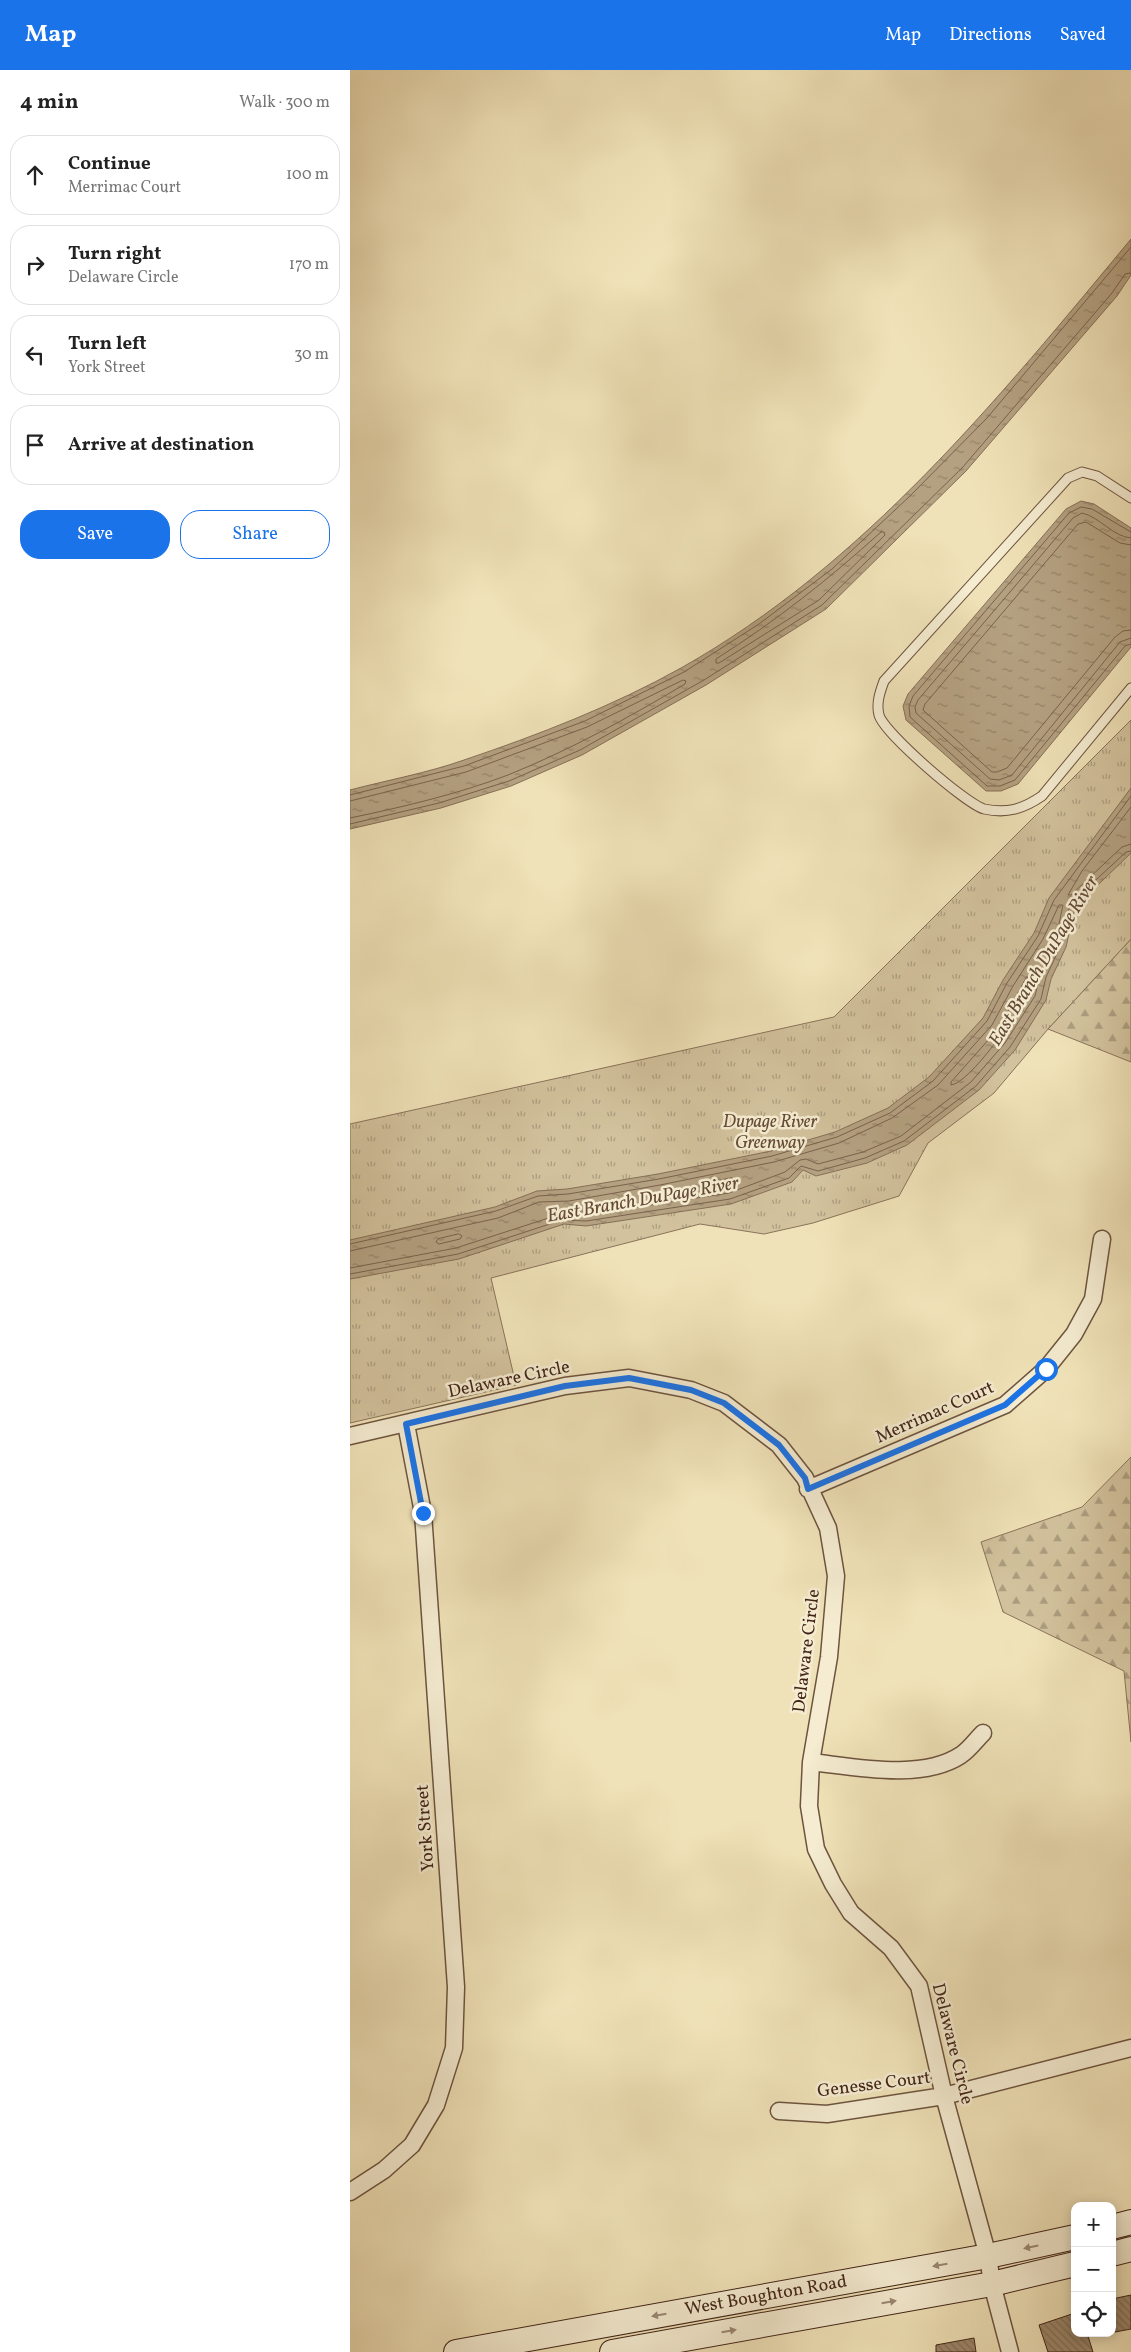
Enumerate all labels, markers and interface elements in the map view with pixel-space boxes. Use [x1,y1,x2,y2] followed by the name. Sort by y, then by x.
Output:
[25,18,76,52] text: Map
[885,23,921,48] text: Map
[949,23,1032,48] text: Directions
[1060,23,1106,48] text: Saved
[20,88,79,117] text: 4 min
[239,92,330,114] text: Walk · 300 m
[68,151,151,177] text: Continue
[21,161,49,189] icon: ahead
[286,164,329,186] text: 100 m
[68,177,181,199] text: Merrimac Court
[68,241,161,267] text: Turn right
[21,251,49,279] icon: right
[289,254,329,276] text: 170 m
[68,267,178,289] text: Delaware Circle
[68,331,147,357] text: Turn left
[21,341,49,369] icon: left
[294,344,329,366] text: 30 m
[68,357,146,379] text: York Street
[21,431,49,459] icon: arrive
[68,432,254,458] text: Arrive at destination
[20,510,170,559] button: Save
[180,510,330,559] button: Share
[983,870,1106,1051] water label: East Branch DuPage River
[723,1110,817,1156] park label: Dupage River Greenway
[545,1170,742,1230] water label: East Branch DuPage River
[446,1355,572,1405] street label: Delaware Circle
[1035,1358,1058,1381] route start
[872,1376,998,1450] street label: Merrimac Court
[412,1502,435,1525] route end
[787,1588,827,1714] street label: Delaware Circle
[410,1784,442,1872] street label: York Street
[925,1981,979,2107] street label: Delaware Circle
[816,2066,932,2104] street label: Genesse Court
[1071,2202,1116,2337] map controls
[1071,2202,1116,2247] button: +
[1024,2243,1039,2251] one-way arrow
[1071,2247,1116,2292] button: −
[931,2262,947,2270] one-way arrow
[683,2269,849,2323] street label: West Boughton Road
[1071,2292,1116,2337] button: locate
[881,2298,897,2306] one-way arrow
[651,2312,667,2320] one-way arrow
[721,2327,736,2335] one-way arrow

